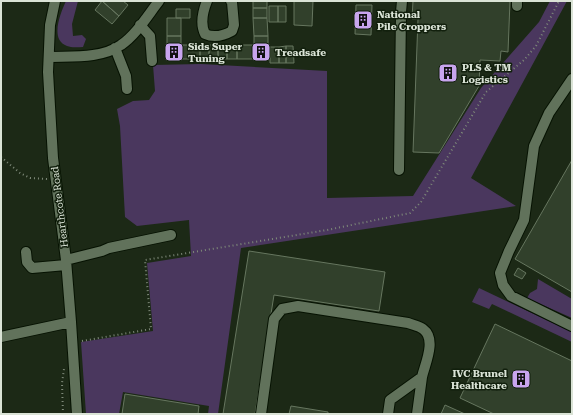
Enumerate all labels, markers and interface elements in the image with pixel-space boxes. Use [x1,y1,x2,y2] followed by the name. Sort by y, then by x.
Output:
[352,9,374,31] building icon: National Pile Croppers
[377,9,446,32] place label: National Pile Croppers
[163,41,185,63] building icon: Sids Super Tuning
[188,41,243,64] place label: Sids Super Tuning
[250,41,272,63] building icon: Treadsafe
[275,47,326,58] place label: Treadsafe
[437,62,459,84] building icon: PLS & TM Logistics
[462,62,512,85] place label: PLS & TM Logistics
[49,165,70,248] street label: Hearthcote Road
[451,368,508,391] place label: IVC Brunel Healthcare
[510,368,532,390] building icon: IVC Brunel Healthcare

